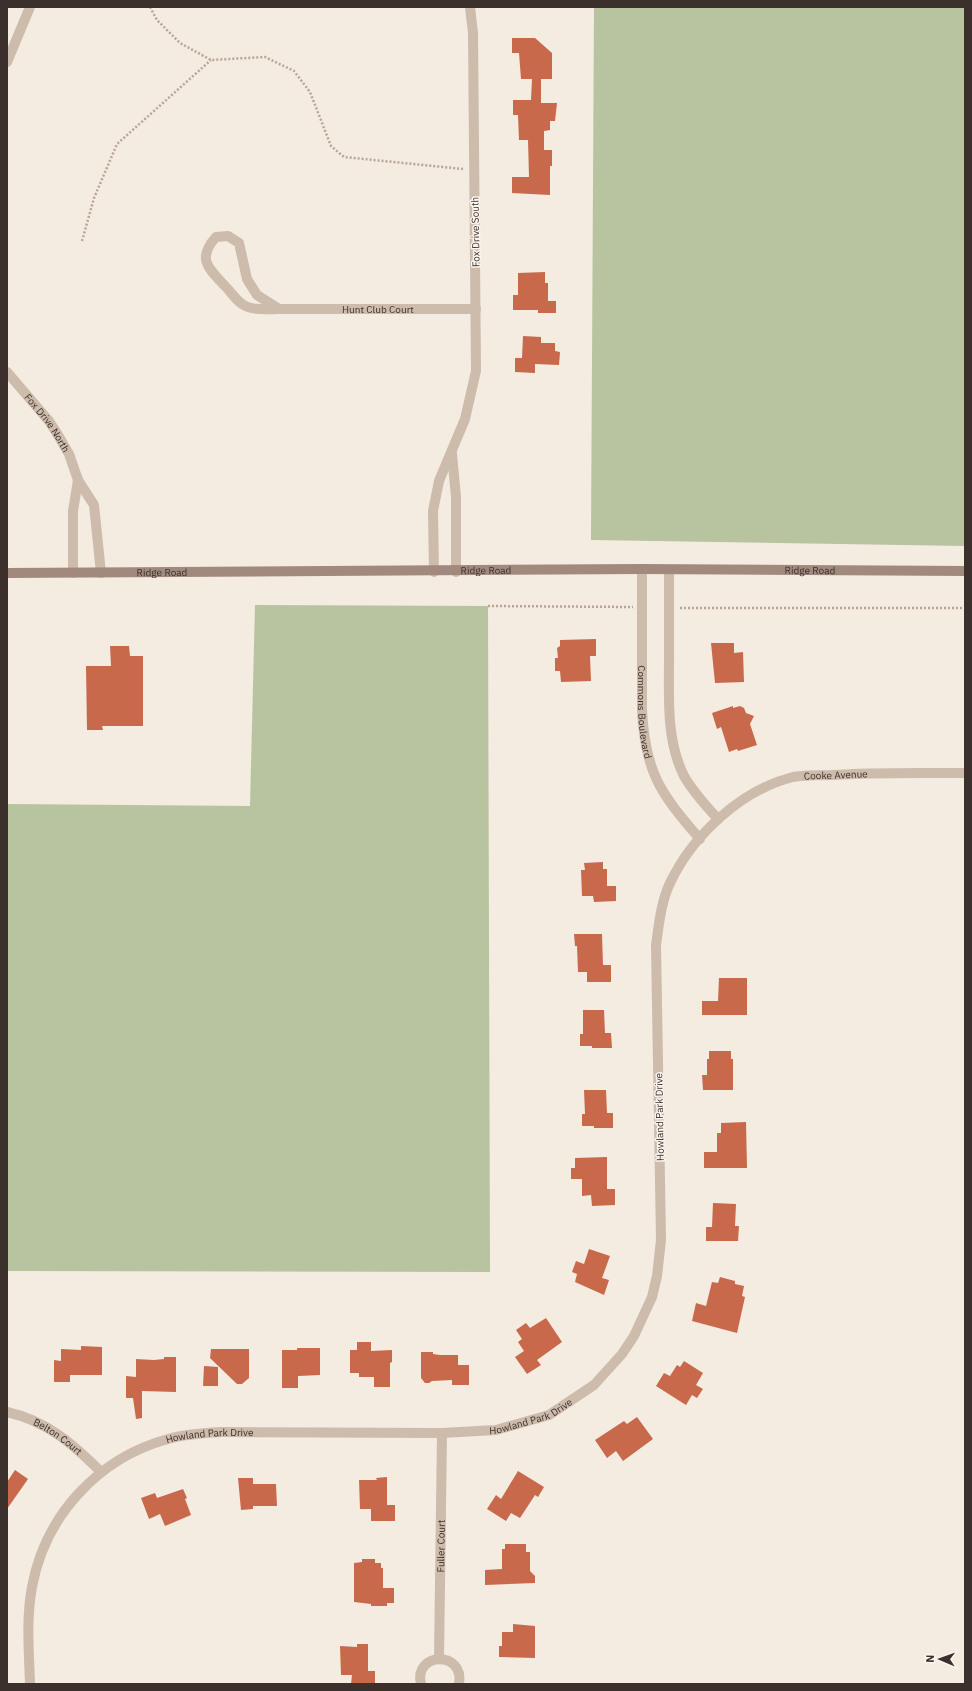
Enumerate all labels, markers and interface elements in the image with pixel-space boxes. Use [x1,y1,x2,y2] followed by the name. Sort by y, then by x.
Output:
[468,197,483,267] street label: Fox Drive South
[342,303,414,316] street label: Hunt Club Court
[21,391,72,455] street label: Fox Drive North
[461,564,511,577] street label: Ridge Road
[785,564,835,577] street label: Ridge Road
[137,566,187,579] street label: Ridge Road
[635,665,655,760] street label: Commons Boulevard
[803,767,868,783] street label: Cooke Avenue
[652,1072,667,1161] street label: Howland Park Drive
[489,1395,575,1437] street label: Howland Park Drive
[31,1416,85,1458] street label: Belton Court
[164,1426,254,1446] street label: Howland Park Drive
[434,1519,448,1572] street label: Fuller Court
[920,1639,960,1679] north arrow
[923,1654,937,1663] text: N

